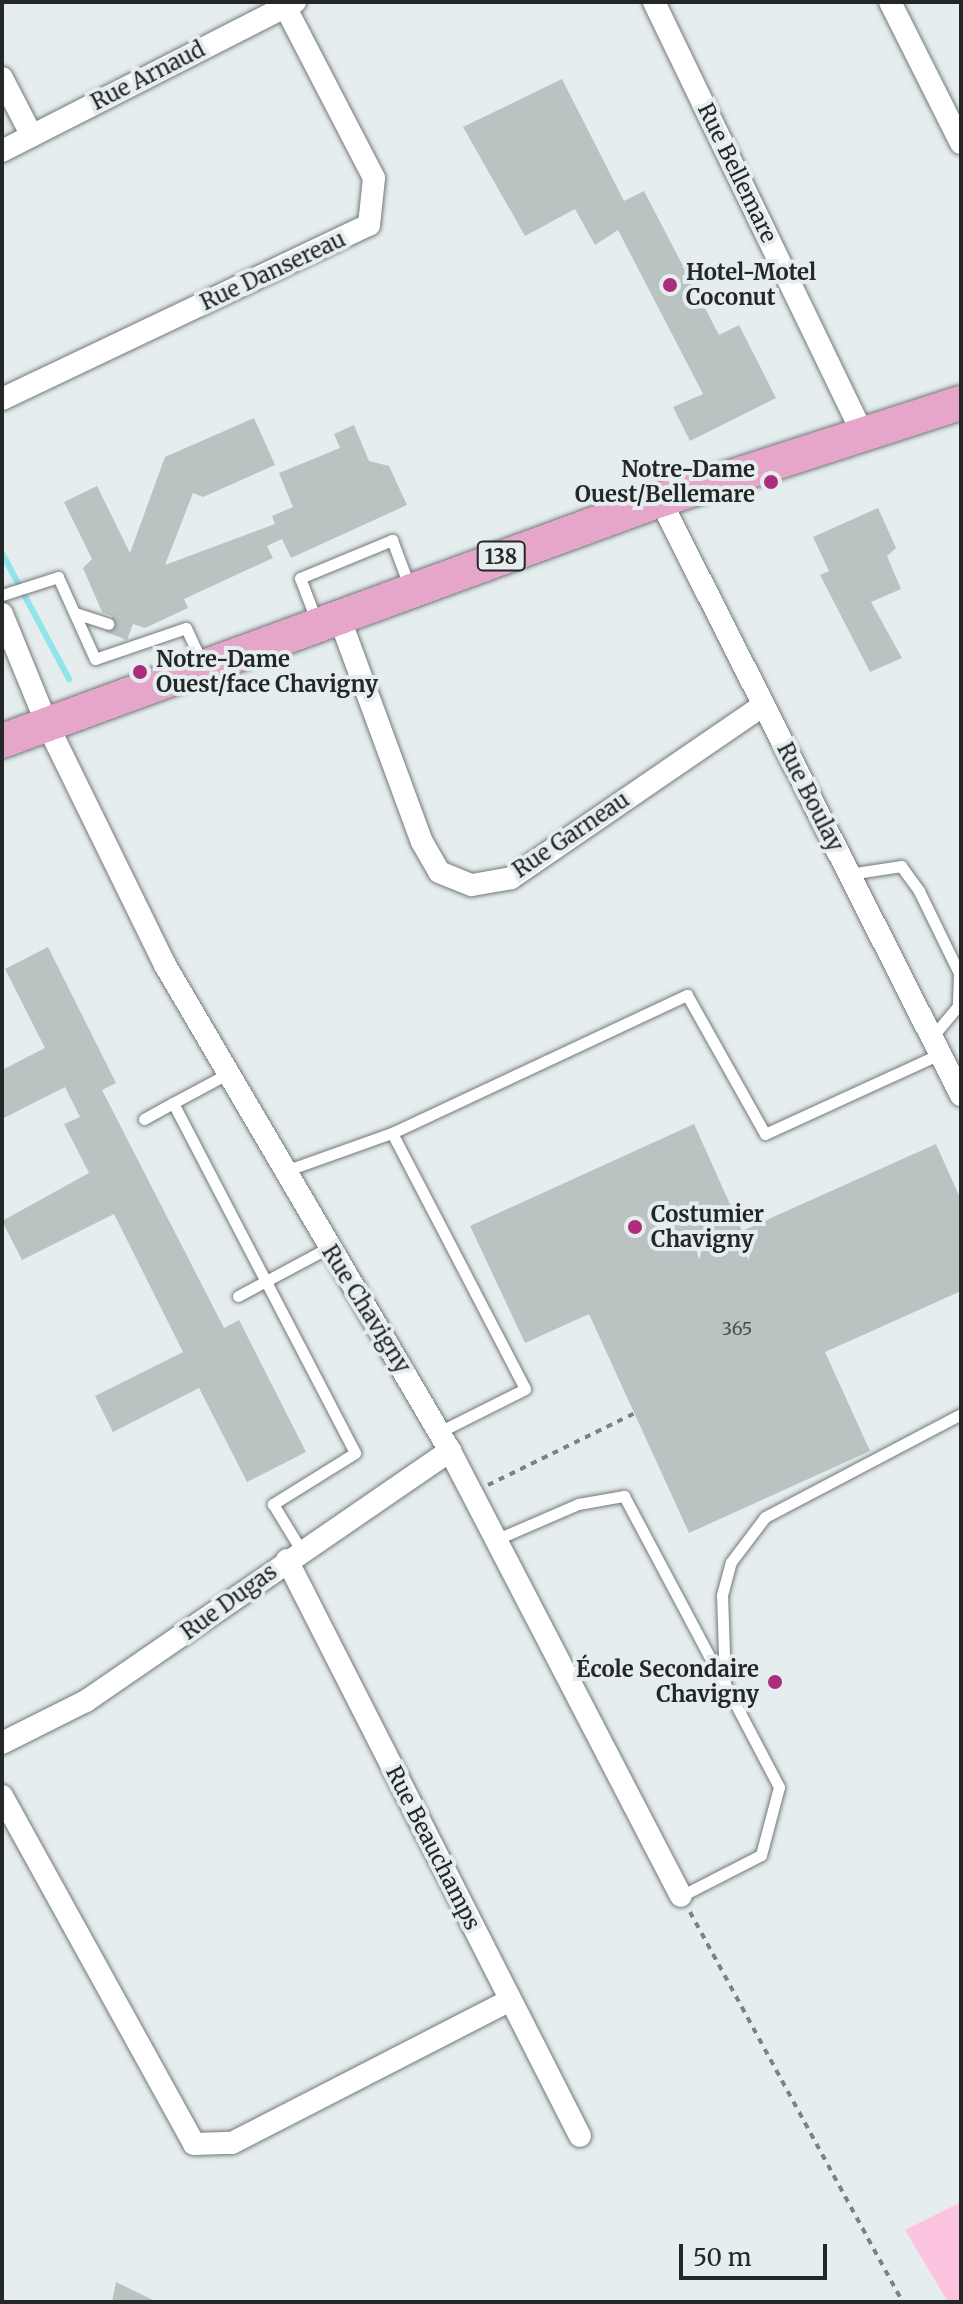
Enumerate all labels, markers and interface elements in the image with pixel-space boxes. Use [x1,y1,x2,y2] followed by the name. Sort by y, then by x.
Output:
[87,36,209,116] street label: Rue Arnaud
[692,99,782,247] street label: Rue Bellemare
[196,226,350,316] street label: Rue Dansereau
[686,259,816,310] place label: Hotel-Motel Coconut
[661,276,679,294] marker: Hotel-Motel Coconut
[575,456,755,508] place label: Notre-Dame Ouest/Bellemare
[762,473,780,491] marker: Notre-Dame Ouest/Bellemare
[475,540,527,572] road number: 138
[156,646,378,698] place label: Notre-Dame Ouest/face Chavigny
[131,663,149,681] marker: Notre-Dame Ouest/face Chavigny
[771,738,849,856] street label: Rue Boulay
[508,786,634,884] street label: Rue Garneau
[651,1201,764,1252] place label: Costumier Chavigny
[626,1218,644,1236] marker: Costumier Chavigny
[316,1240,416,1378] street label: Rue Chavigny
[722,1318,752,1340] house number: 365
[176,1559,282,1645] street label: Rue Dugas
[576,1656,759,1708] place label: École Secondaire Chavigny
[766,1673,784,1691] marker: École Secondaire Chavigny
[380,1762,486,1934] street label: Rue Beauchamps
[683,2228,831,2278] scale bar
[693,2242,752,2273] text: 50 m

